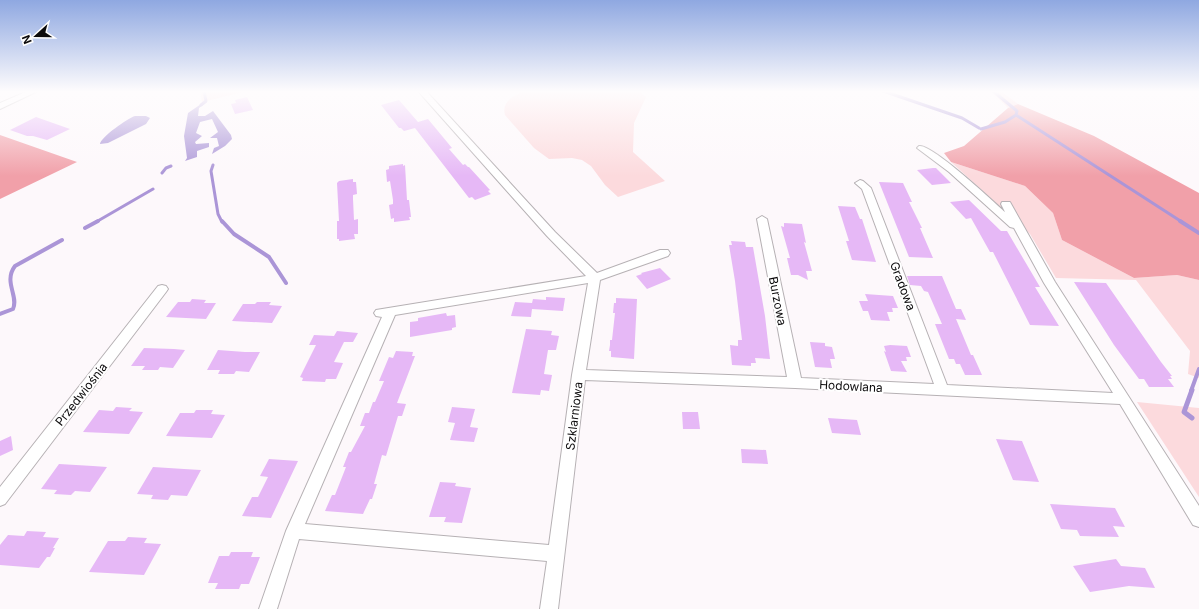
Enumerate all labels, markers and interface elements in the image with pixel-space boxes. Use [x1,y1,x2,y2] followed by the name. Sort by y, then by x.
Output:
[16,16,56,56] north arrow
[19,33,35,46] text: N
[887,259,919,313] street label: Gradowa
[766,275,790,327] street label: Burzowa
[52,359,110,429] street label: Przedwiośnia
[819,377,883,395] street label: Hodowlana
[562,381,586,451] street label: Szklarniowa

